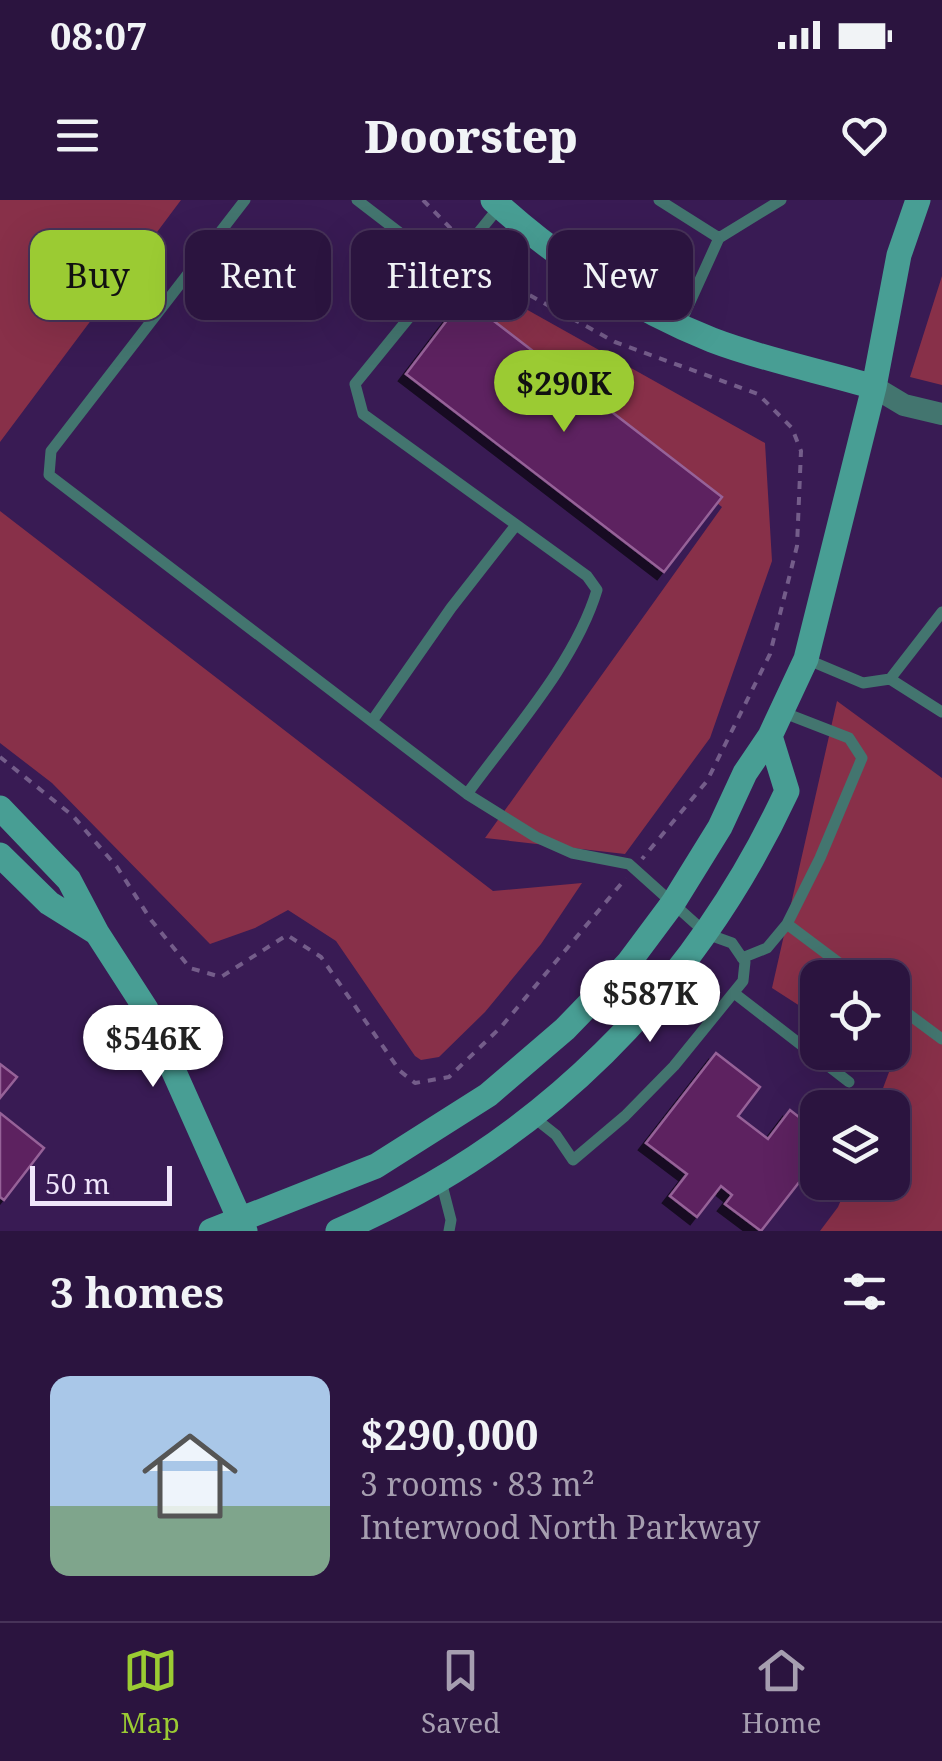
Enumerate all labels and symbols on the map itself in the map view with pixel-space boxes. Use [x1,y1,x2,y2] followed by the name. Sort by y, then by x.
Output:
[494,350,634,435] pin: $290K
[580,960,720,1045] pin: $587K
[83,1005,223,1090] pin: $546K
[30,1161,172,1206] scale bar

